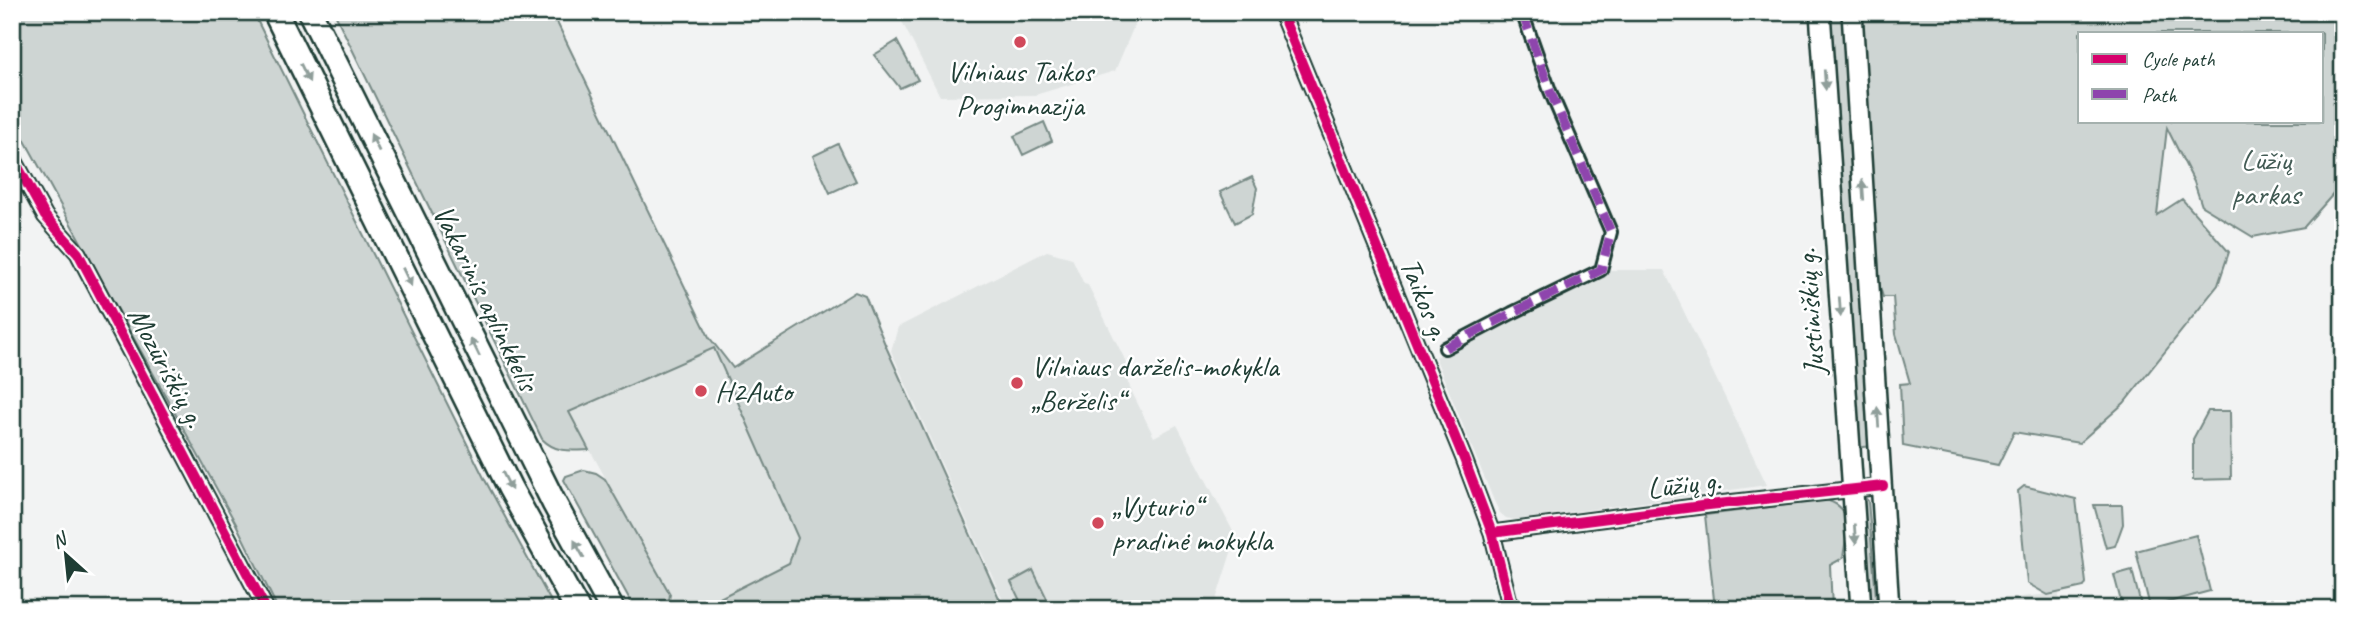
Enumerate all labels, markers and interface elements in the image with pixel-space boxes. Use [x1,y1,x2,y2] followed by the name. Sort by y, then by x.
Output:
[2078,32,2324,122] legend
[1012,34,1028,50] marker: Vilniaus Taikos Progimnazija
[2142,46,2215,72] text: Cycle path
[947,52,1096,124] place label: Vilniaus Taikos Progimnazija
[300,63,311,83] one-way arrow
[1820,70,1831,92] one-way arrow
[2142,82,2178,108] text: Path
[369,133,380,153] one-way arrow
[2232,141,2303,213] park label: Lūžių parkas
[1858,179,1869,201] one-way arrow
[424,199,549,400] street label: Vakarinis aplinkkelis
[1787,247,1834,378] street label: Justiniškių g.
[1391,252,1459,346] street label: Taikos g.
[401,267,412,287] one-way arrow
[1834,297,1845,319] one-way arrow
[119,300,215,434] street label: Mozūriškių g.
[470,337,481,357] one-way arrow
[1031,347,1280,419] place label: Vilniaus darželis-mokykla „Berželis“
[715,372,795,410] place label: H2Auto
[1009,375,1025,391] marker: Vilniaus darželis-mokykla „Berželis“
[693,383,709,399] marker: H2Auto
[1872,406,1883,428] one-way arrow
[1645,461,1723,507] street label: Lūžių g.
[502,471,513,491] one-way arrow
[1112,487,1274,559] place label: „Vyturio“ pradinė mokykla
[1090,515,1106,531] marker: „Vyturio“ pradinė mokykla
[32,520,102,590] north arrow
[1850,524,1861,546] one-way arrow
[48,526,72,554] text: N
[573,540,585,559] one-way arrow

